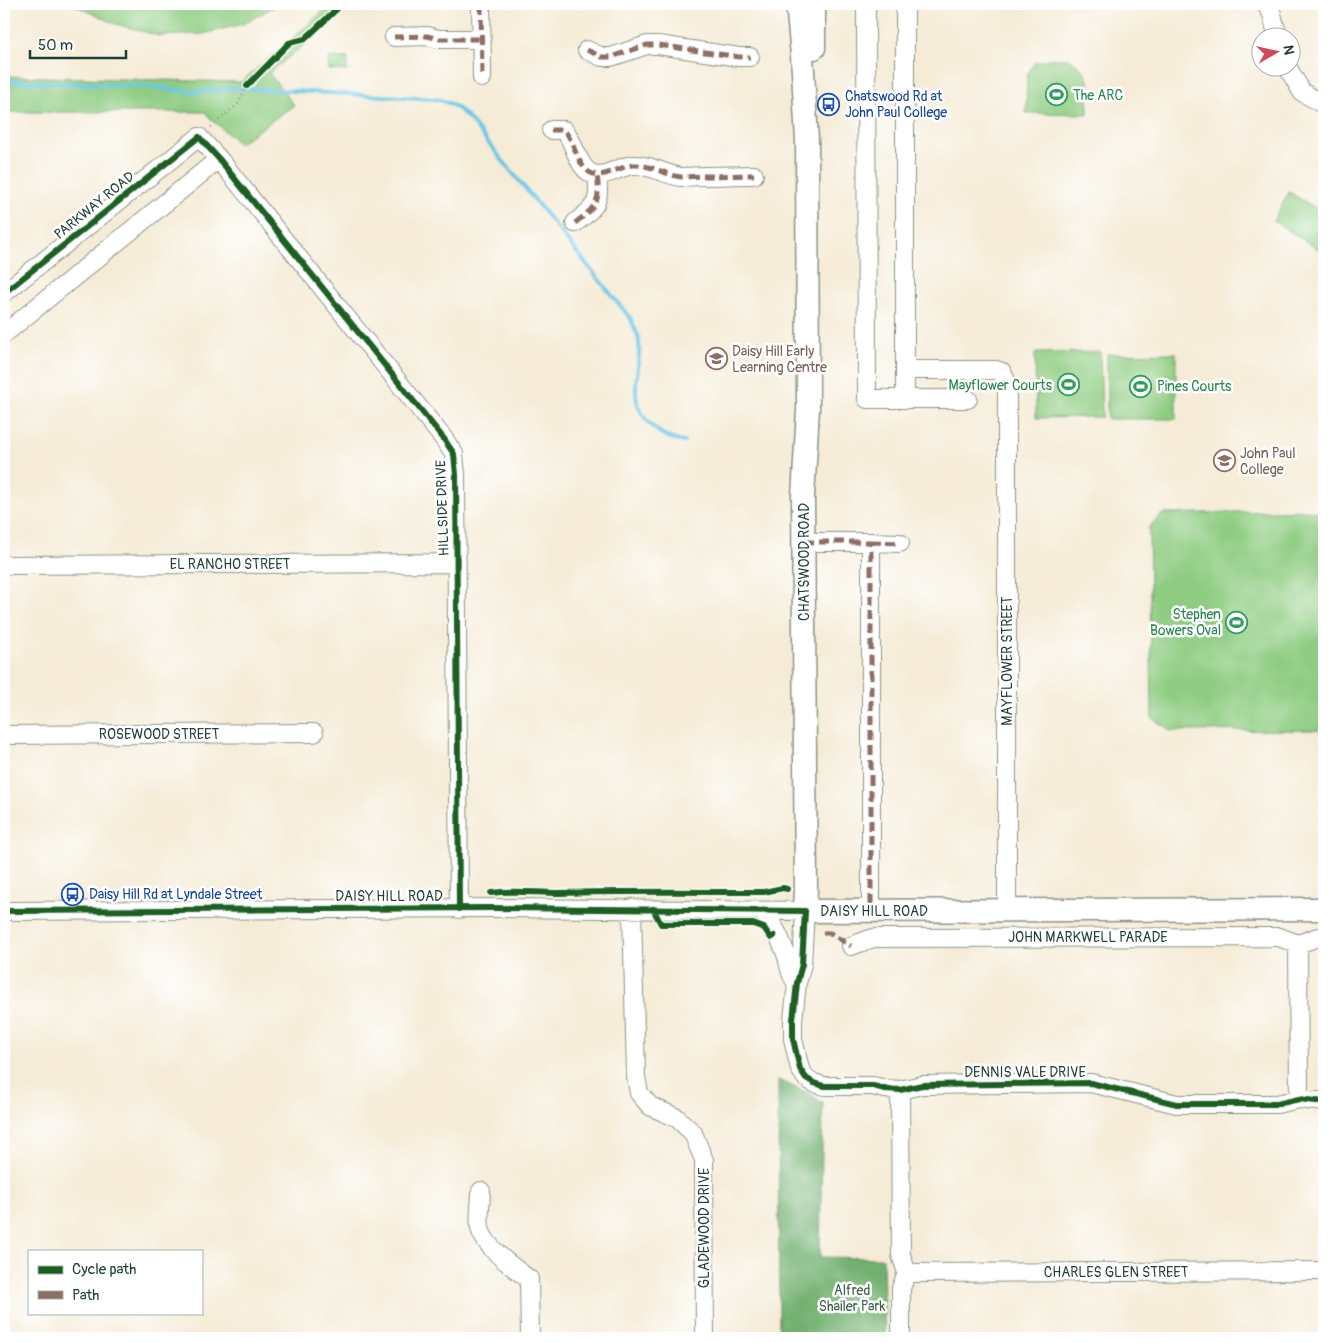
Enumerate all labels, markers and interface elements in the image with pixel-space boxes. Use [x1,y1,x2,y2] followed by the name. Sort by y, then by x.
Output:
[30,28,126,60] scale bar
[1250,28,1300,78] north arrow
[38,36,73,55] text: 50 m
[1279,44,1297,56] text: N
[1045,83,1069,107] sports icon: The ARC
[1073,87,1123,104] place label: The ARC
[845,88,947,121] place label: Chatswood Rd at John Paul College
[817,92,841,116] bus stop icon: Chatswood Rd at John Paul College
[51,168,138,243] street label: PARKWAY ROAD
[732,343,827,376] place label: Daisy Hill Early Learning Centre
[704,347,728,371] school or university icon: Daisy Hill Early Learning Centre
[1056,373,1080,397] sports icon: Mayflower Courts
[1129,374,1153,398] sports icon: Pines Courts
[949,377,1053,394] place label: Mayflower Courts
[1157,378,1232,395] place label: Pines Courts
[1240,445,1296,478] place label: John Paul College
[1212,449,1236,473] school or university icon: John Paul College
[432,460,453,556] street label: HILLSIDE DRIVE
[796,503,813,621] street label: CHATSWOOD ROAD
[170,556,291,573] street label: EL RANCHO STREET
[999,596,1016,726] street label: MAYFLOWER STREET
[1150,606,1221,639] place label: Stephen Bowers Oval
[1225,610,1249,634] sports icon: Stephen Bowers Oval
[99,726,219,743] street label: ROSEWOOD STREET
[61,882,85,906] bus stop icon: Daisy Hill Rd at Lyndale Street
[89,886,263,903] place label: Daisy Hill Rd at Lyndale Street
[335,888,443,905] street label: DAISY HILL ROAD
[820,903,928,920] street label: DAISY HILL ROAD
[1008,929,1168,946] street label: JOHN MARKWELL PARADE
[964,1064,1086,1081] street label: DENNIS VALE DRIVE
[696,1168,713,1288] street label: GLADEWOOD DRIVE
[28,1250,202,1314] legend
[72,1260,136,1279] text: Cycle path
[1044,1264,1189,1281] street label: CHARLES GLEN STREET
[819,1282,885,1315] park label: Alfred Shailer Park
[72,1286,99,1305] text: Path

